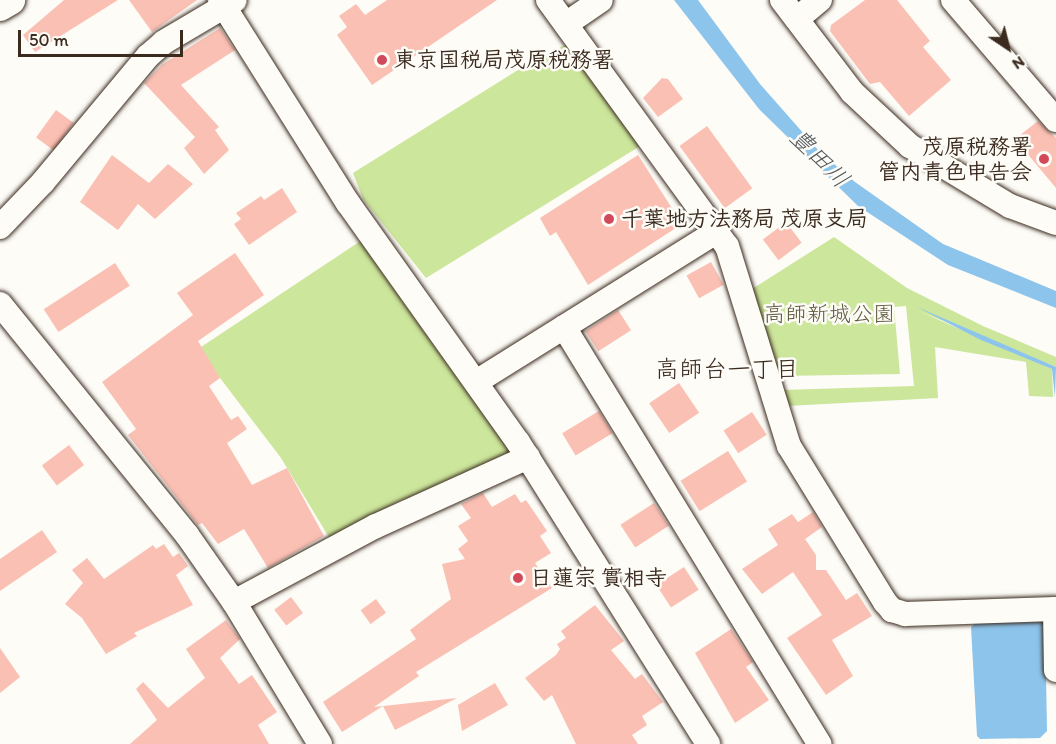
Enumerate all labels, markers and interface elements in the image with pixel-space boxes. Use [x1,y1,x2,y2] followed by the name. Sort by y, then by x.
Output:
[21,18,186,56] scale bar
[978,18,1038,78] north arrow
[29,29,69,51] text: 50 m
[394,47,614,73] place label: 東京国税局茂原税務署
[1009,52,1028,74] text: N
[375,53,389,67] marker: 東京国税局茂原税務署
[784,122,856,194] water label: 豊田川
[878,133,1032,184] place label: 茂原税務署 管内青色申告会
[1037,152,1051,166] marker: 茂原税務署 管内青色申告会
[621,206,868,232] place label: 千葉地方法務局 茂原支局
[602,212,616,226] marker: 千葉地方法務局 茂原支局
[763,301,895,327] park label: 高師新城公園
[655,355,799,383] district label: 高師台一丁目
[530,565,667,591] place label: 日蓮宗 實相寺
[511,571,525,585] marker: 日蓮宗 實相寺

